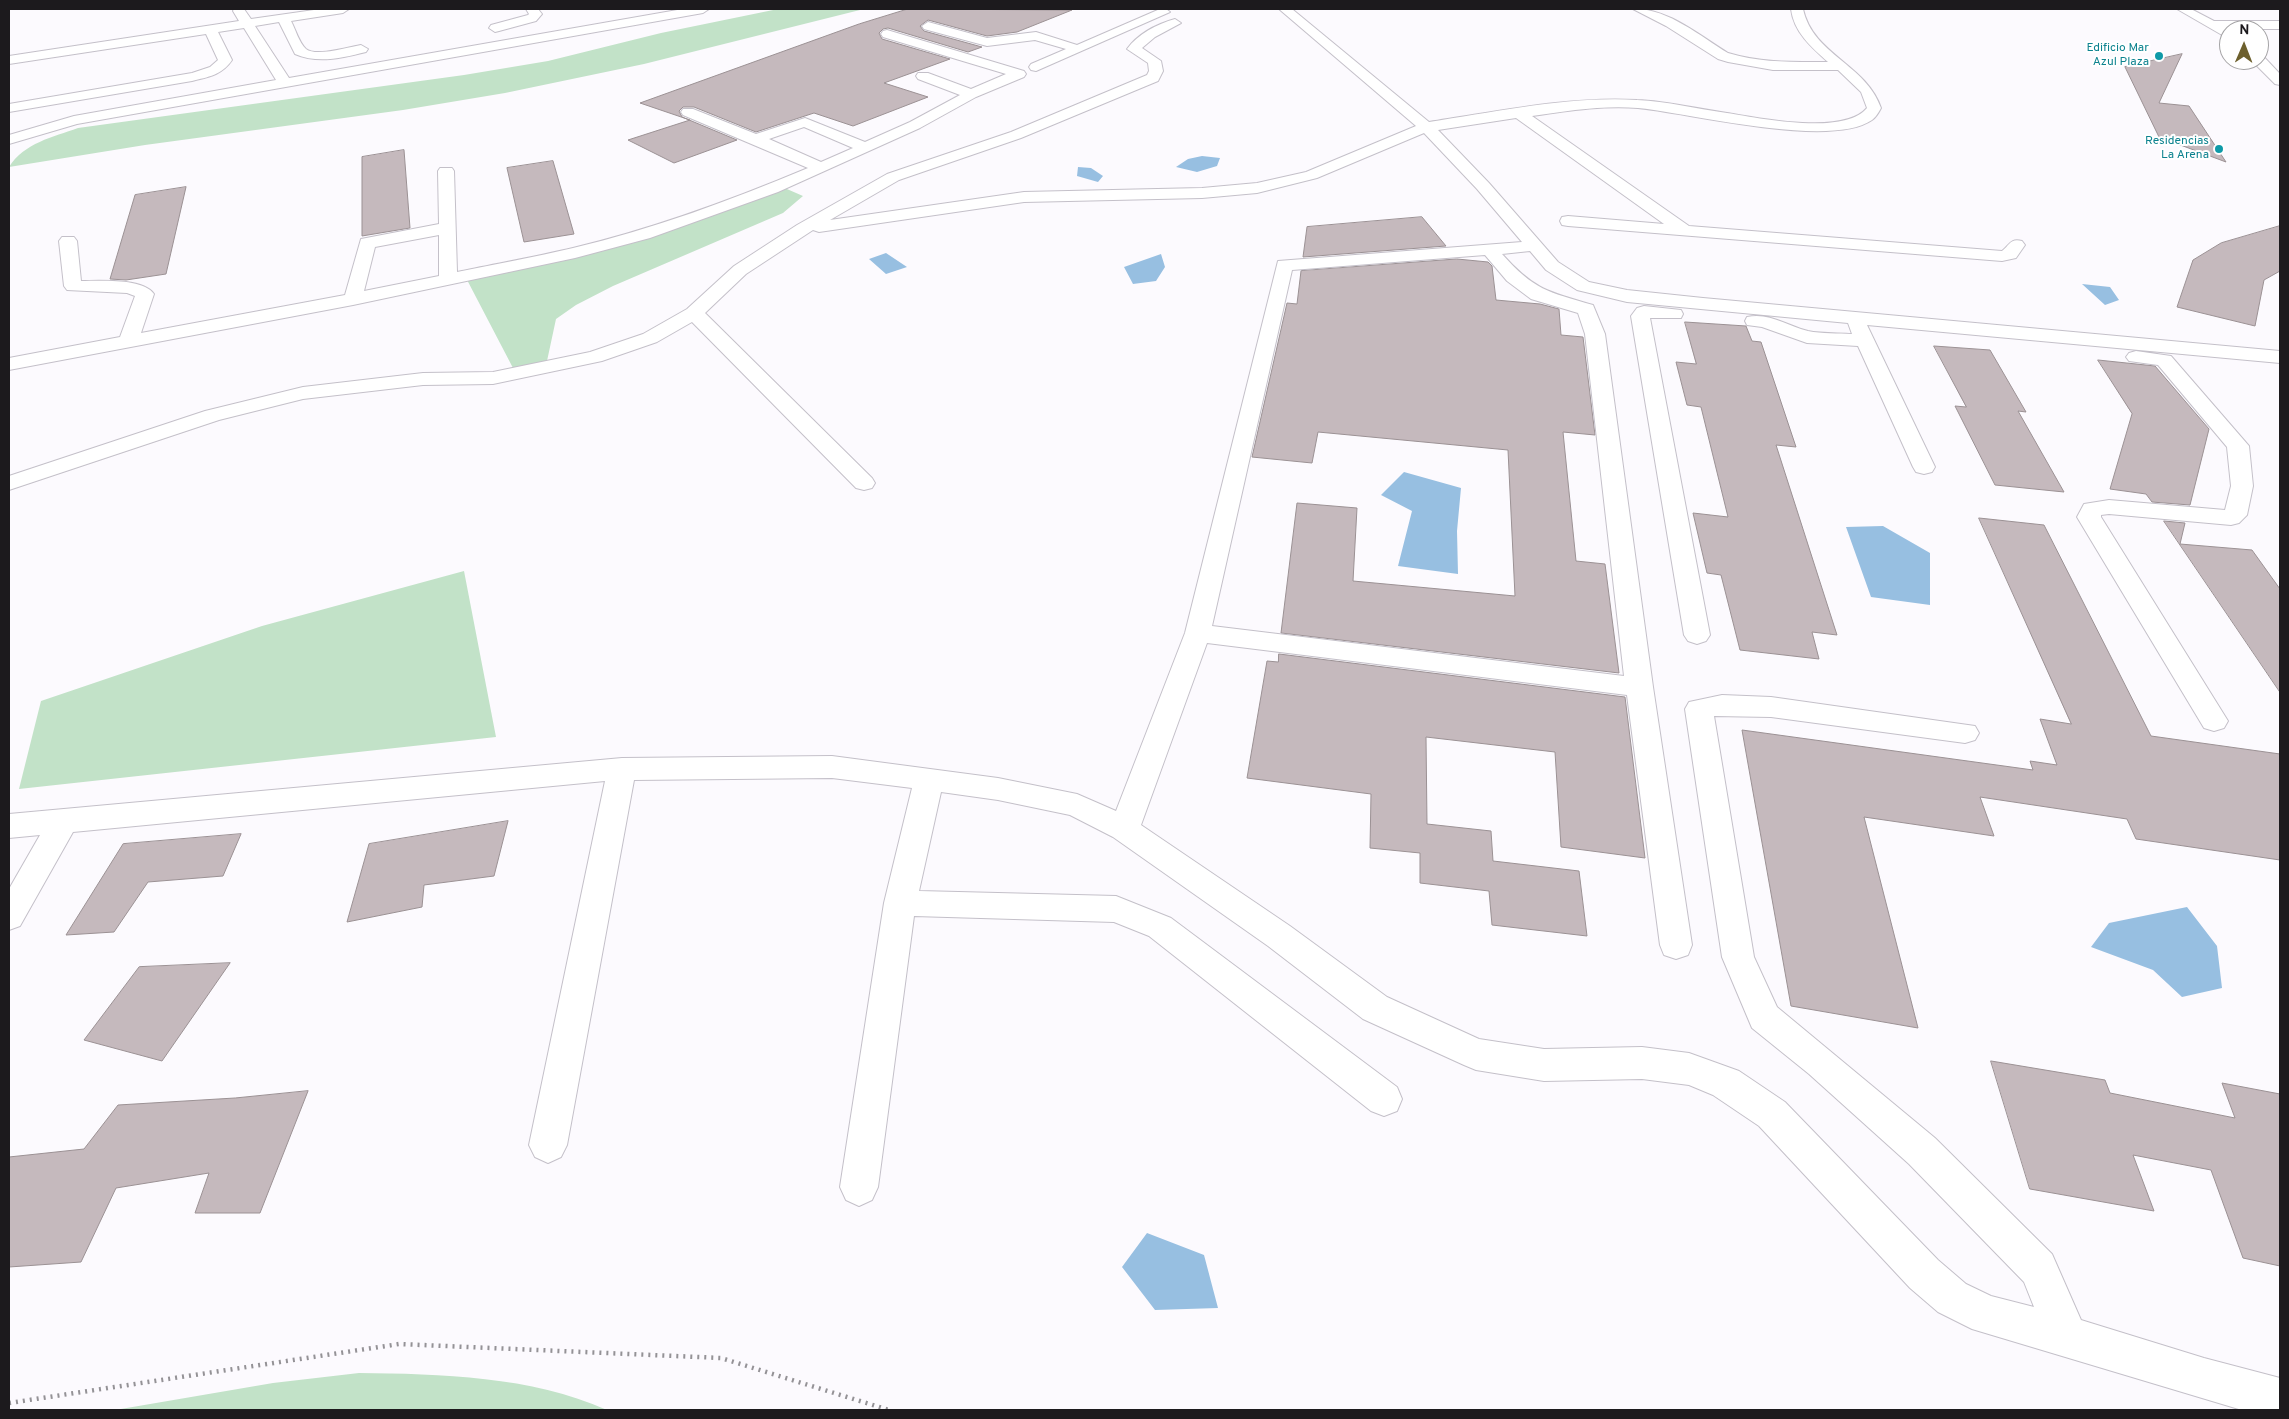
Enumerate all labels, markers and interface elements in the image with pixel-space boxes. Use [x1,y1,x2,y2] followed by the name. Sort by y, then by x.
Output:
[2219,20,2269,70] north arrow
[2239,22,2249,39] text: N
[2086,42,2149,70] place label: Edificio Mar Azul Plaza
[2153,50,2165,62] marker: Edificio Mar Azul Plaza
[2145,135,2209,163] place label: Residencias La Arena
[2213,143,2225,155] marker: Residencias La Arena

